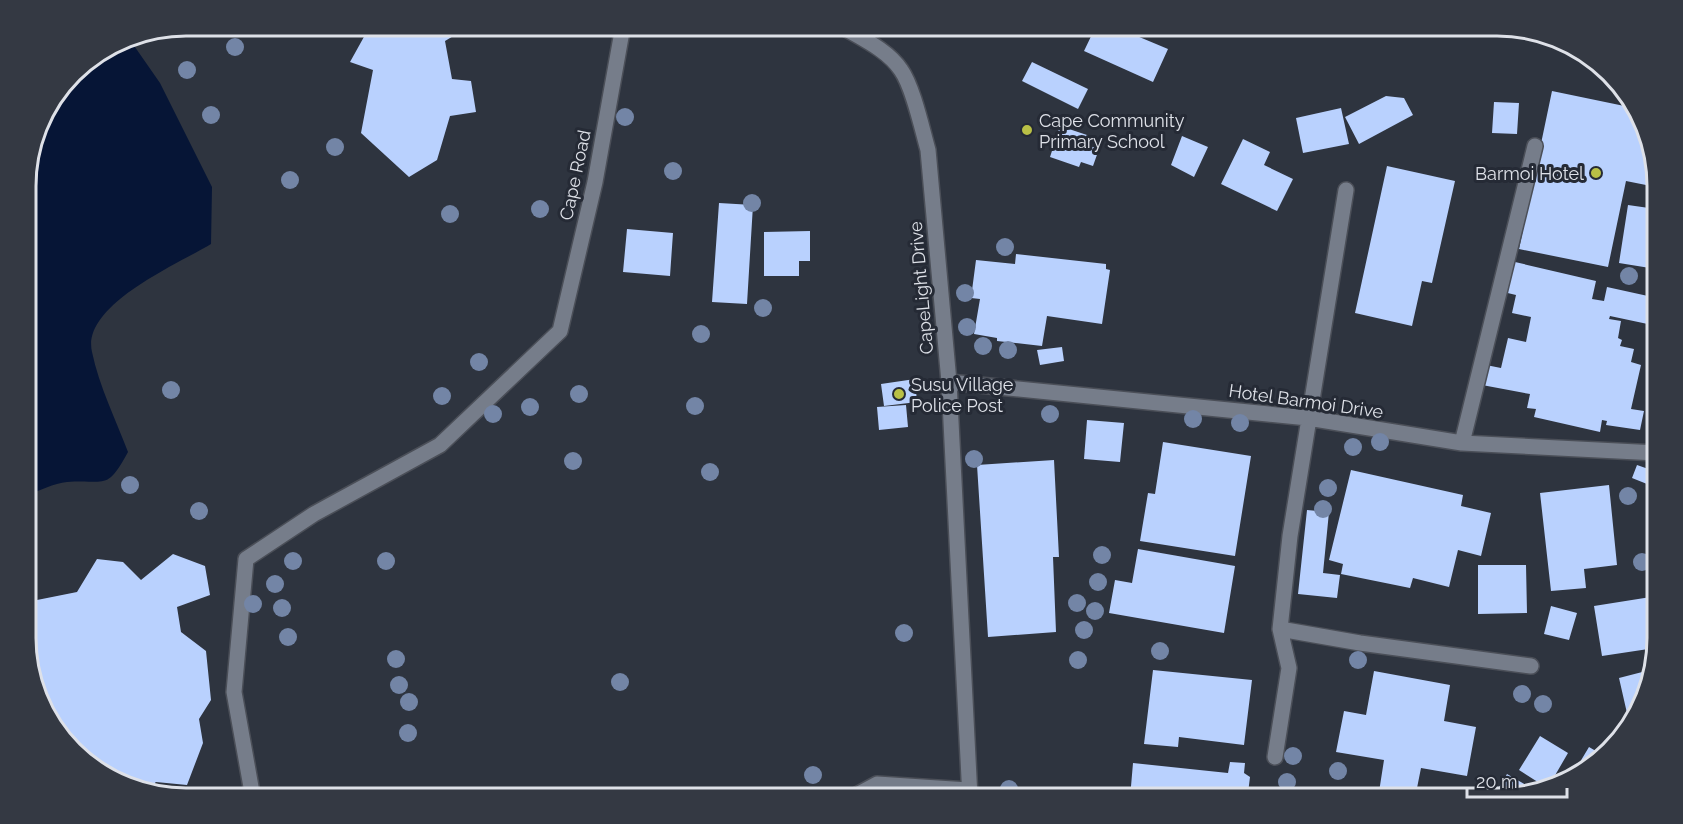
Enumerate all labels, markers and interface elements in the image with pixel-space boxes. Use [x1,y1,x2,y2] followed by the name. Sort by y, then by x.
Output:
[1039,110,1185,152] place label: Cape Community Primary School
[1020,123,1034,137] marker: Cape Community Primary School
[555,128,595,222] street label: Cape Road
[1475,163,1584,184] place label: Barmoi Hotel
[1589,166,1603,180] marker: Barmoi Hotel
[905,220,937,355] street label: CapeLight Drive
[911,374,1014,416] place label: Susu Village Police Post
[1227,380,1385,422] street label: Hotel Barmoi Drive
[892,387,906,401] marker: Susu Village Police Post
[1467,761,1568,799] scale bar
[1476,771,1518,792] text: 20 m

